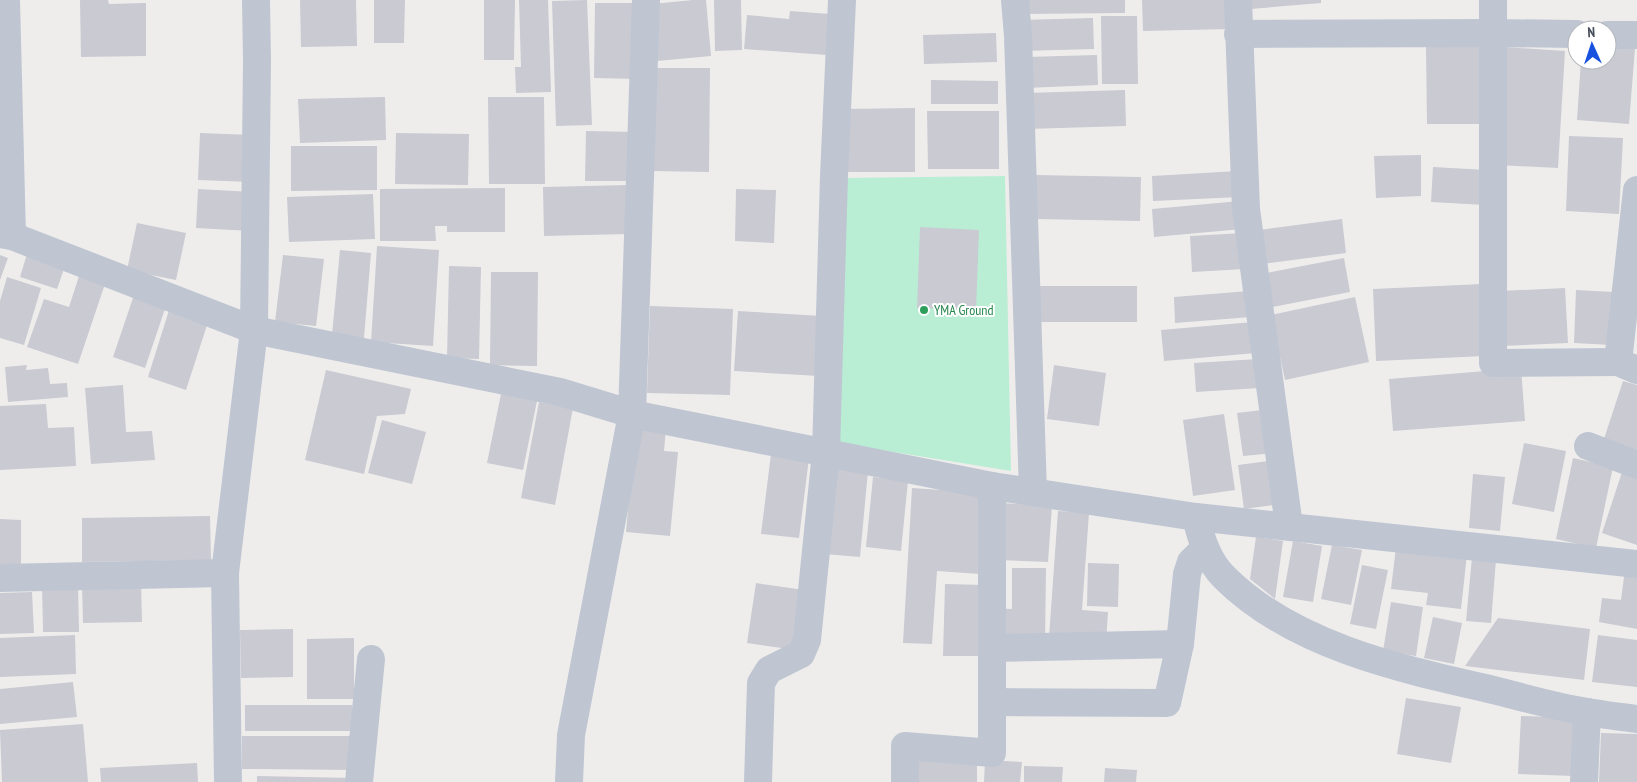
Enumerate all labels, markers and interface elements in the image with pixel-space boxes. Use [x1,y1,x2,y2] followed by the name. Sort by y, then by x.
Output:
[1567,20,1617,70] north arrow
[1587,23,1596,41] text: N
[934,301,993,319] place label: YMA Ground
[918,304,930,316] marker: YMA Ground

